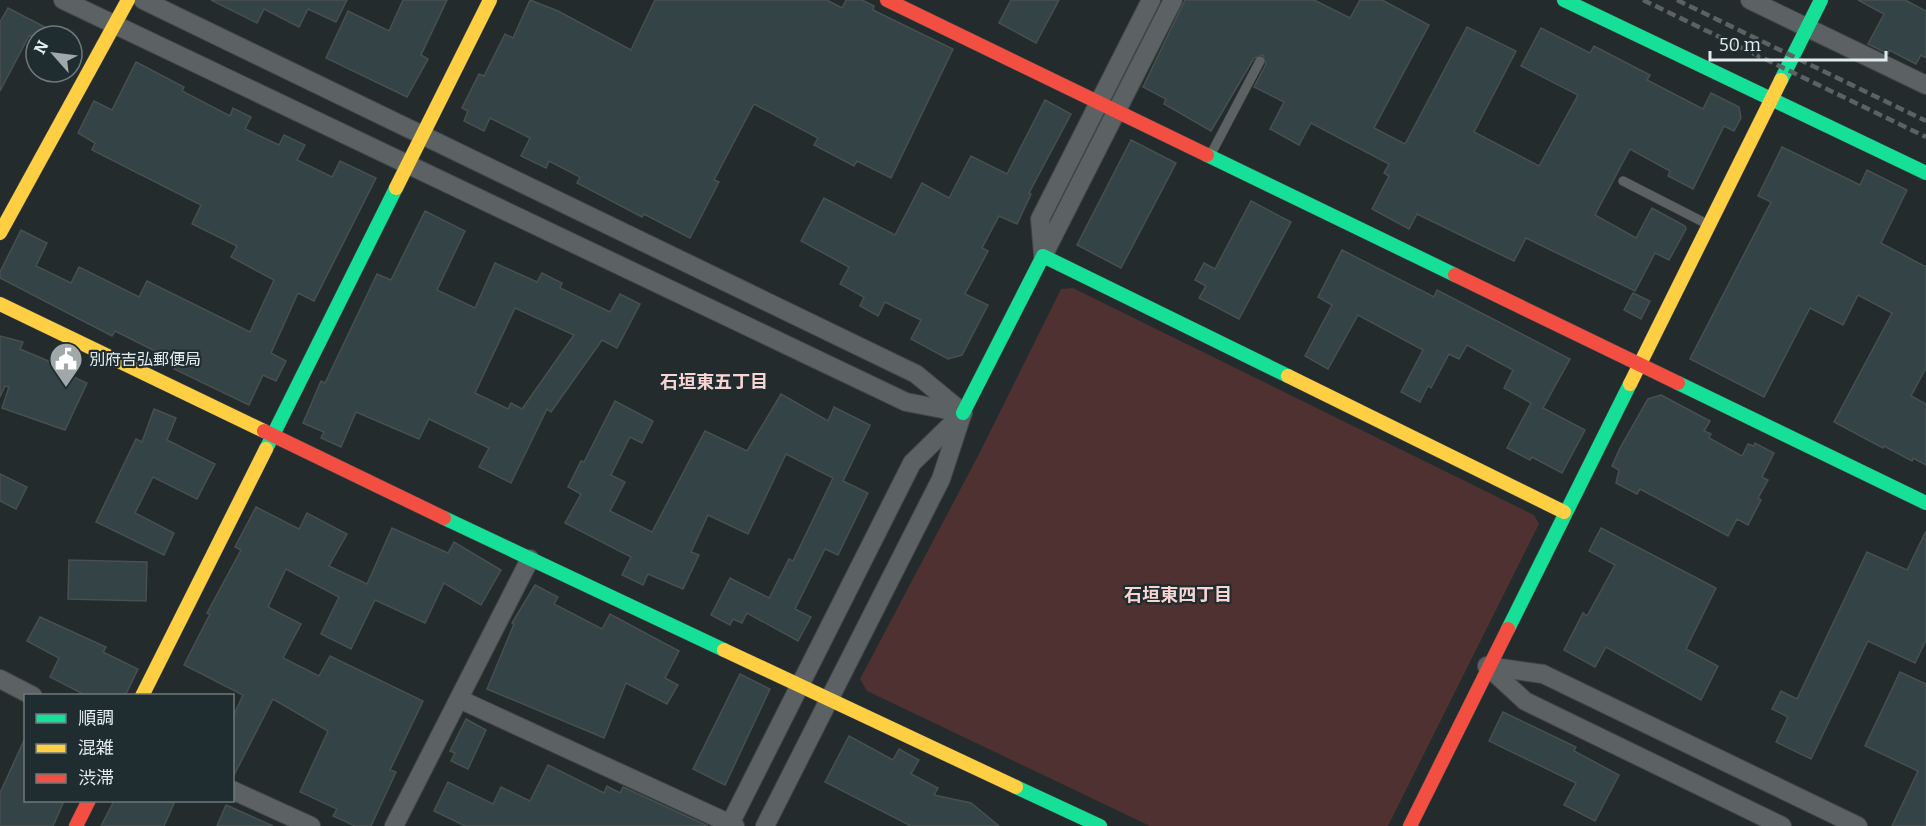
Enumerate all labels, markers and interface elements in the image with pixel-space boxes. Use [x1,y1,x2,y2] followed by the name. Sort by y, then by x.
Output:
[24,24,84,84] north arrow
[1710,24,1886,62] scale bar
[1719,34,1761,56] text: 50 m
[30,37,52,57] text: N
[48,341,84,388] public building icon: 別府吉弘郵便局
[89,350,201,369] place label: 別府吉弘郵便局
[660,371,768,393] district label: 石垣東五丁目
[1124,584,1232,606] district label: 石垣東四丁目
[24,694,234,802] legend
[78,707,114,729] text: 順調
[78,737,114,759] text: 混雑
[78,767,114,789] text: 渋滞

